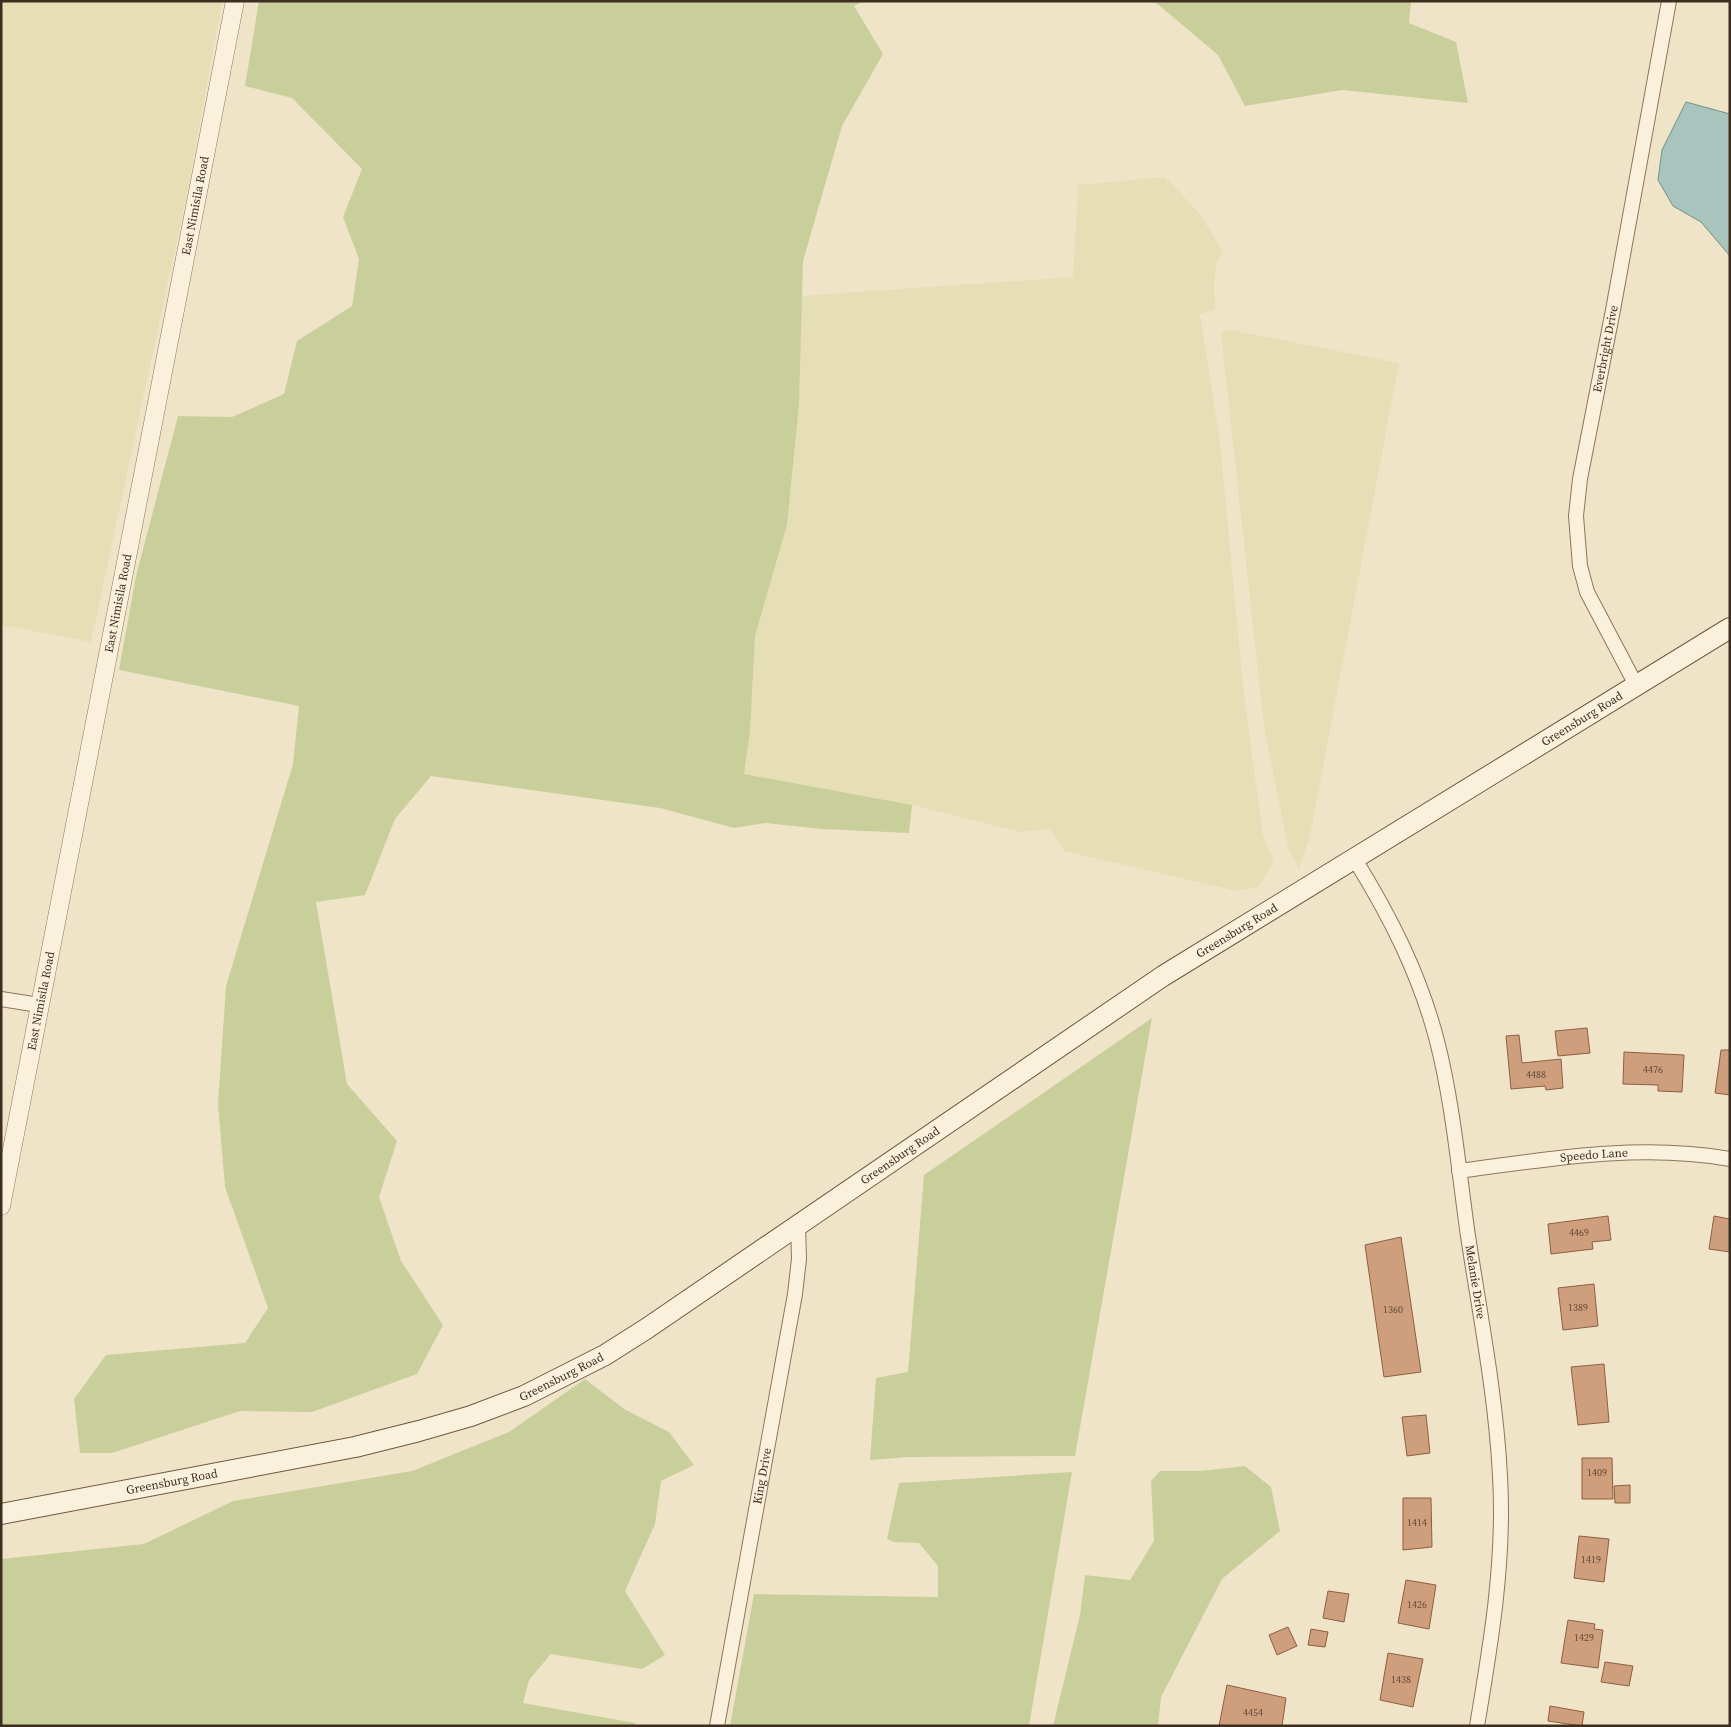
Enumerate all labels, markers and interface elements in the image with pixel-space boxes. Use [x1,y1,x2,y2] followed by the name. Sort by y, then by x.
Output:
[178,155,213,257] street label: East Nimisila Road
[1589,304,1622,394] street label: Everbright Drive
[101,552,136,654] street label: East Nimisila Road
[1538,688,1626,750] street label: Greensburg Road
[1193,900,1281,962] street label: Greensburg Road
[23,950,58,1052] street label: East Nimisila Road
[1643,1063,1663,1076] house number: 4476
[1526,1068,1546,1081] house number: 4488
[857,1123,943,1188] street label: Greensburg Road
[1559,1145,1628,1166] street label: Speedo Lane
[1569,1226,1589,1239] house number: 4469
[1461,1244,1489,1320] street label: Melanie Drive
[1568,1301,1588,1314] house number: 1389
[1383,1303,1403,1316] house number: 1360
[517,1349,607,1405] street label: Greensburg Road
[749,1447,775,1505] street label: King Drive
[125,1465,219,1498] street label: Greensburg Road
[1587,1466,1607,1479] house number: 1409
[1407,1516,1427,1529] house number: 1414
[1581,1553,1601,1566] house number: 1419
[1407,1598,1427,1611] house number: 1426
[1574,1631,1594,1644] house number: 1429
[1391,1673,1411,1686] house number: 1438
[1243,1706,1263,1719] house number: 4454

